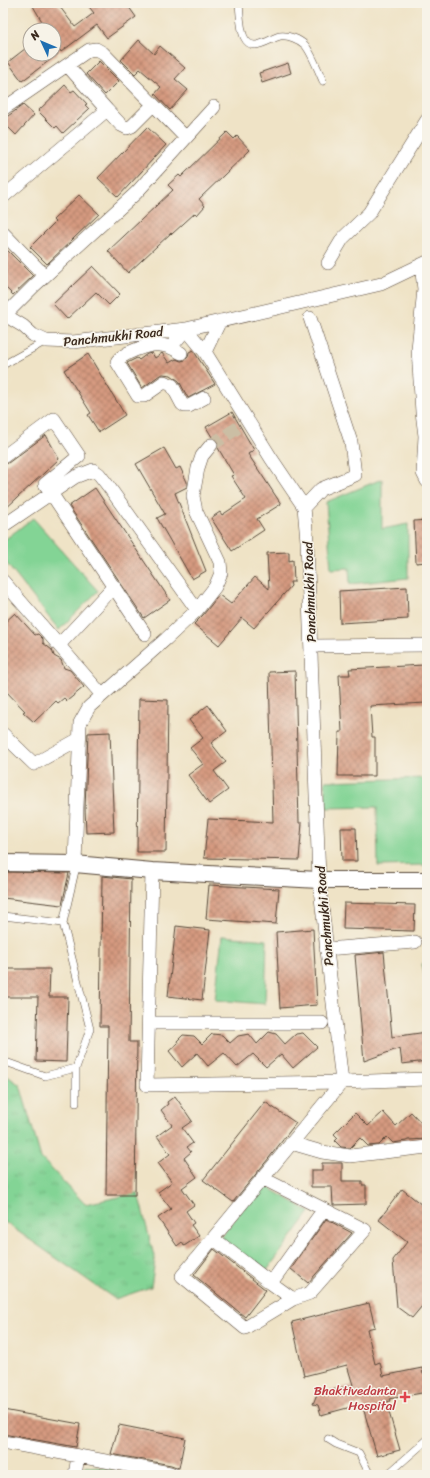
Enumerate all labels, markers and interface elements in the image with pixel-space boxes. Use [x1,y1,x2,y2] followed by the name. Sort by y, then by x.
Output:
[22,22,62,62] north arrow
[25,26,45,45] text: N
[62,320,165,353] street label: Panchmukhi Road
[296,540,323,642] street label: Panchmukhi Road
[309,864,340,967] street label: Panchmukhi Road
[314,1379,396,1417] place label: Bhaktivedanta Hospital
[399,1391,411,1403] marker: Bhaktivedanta Hospital

